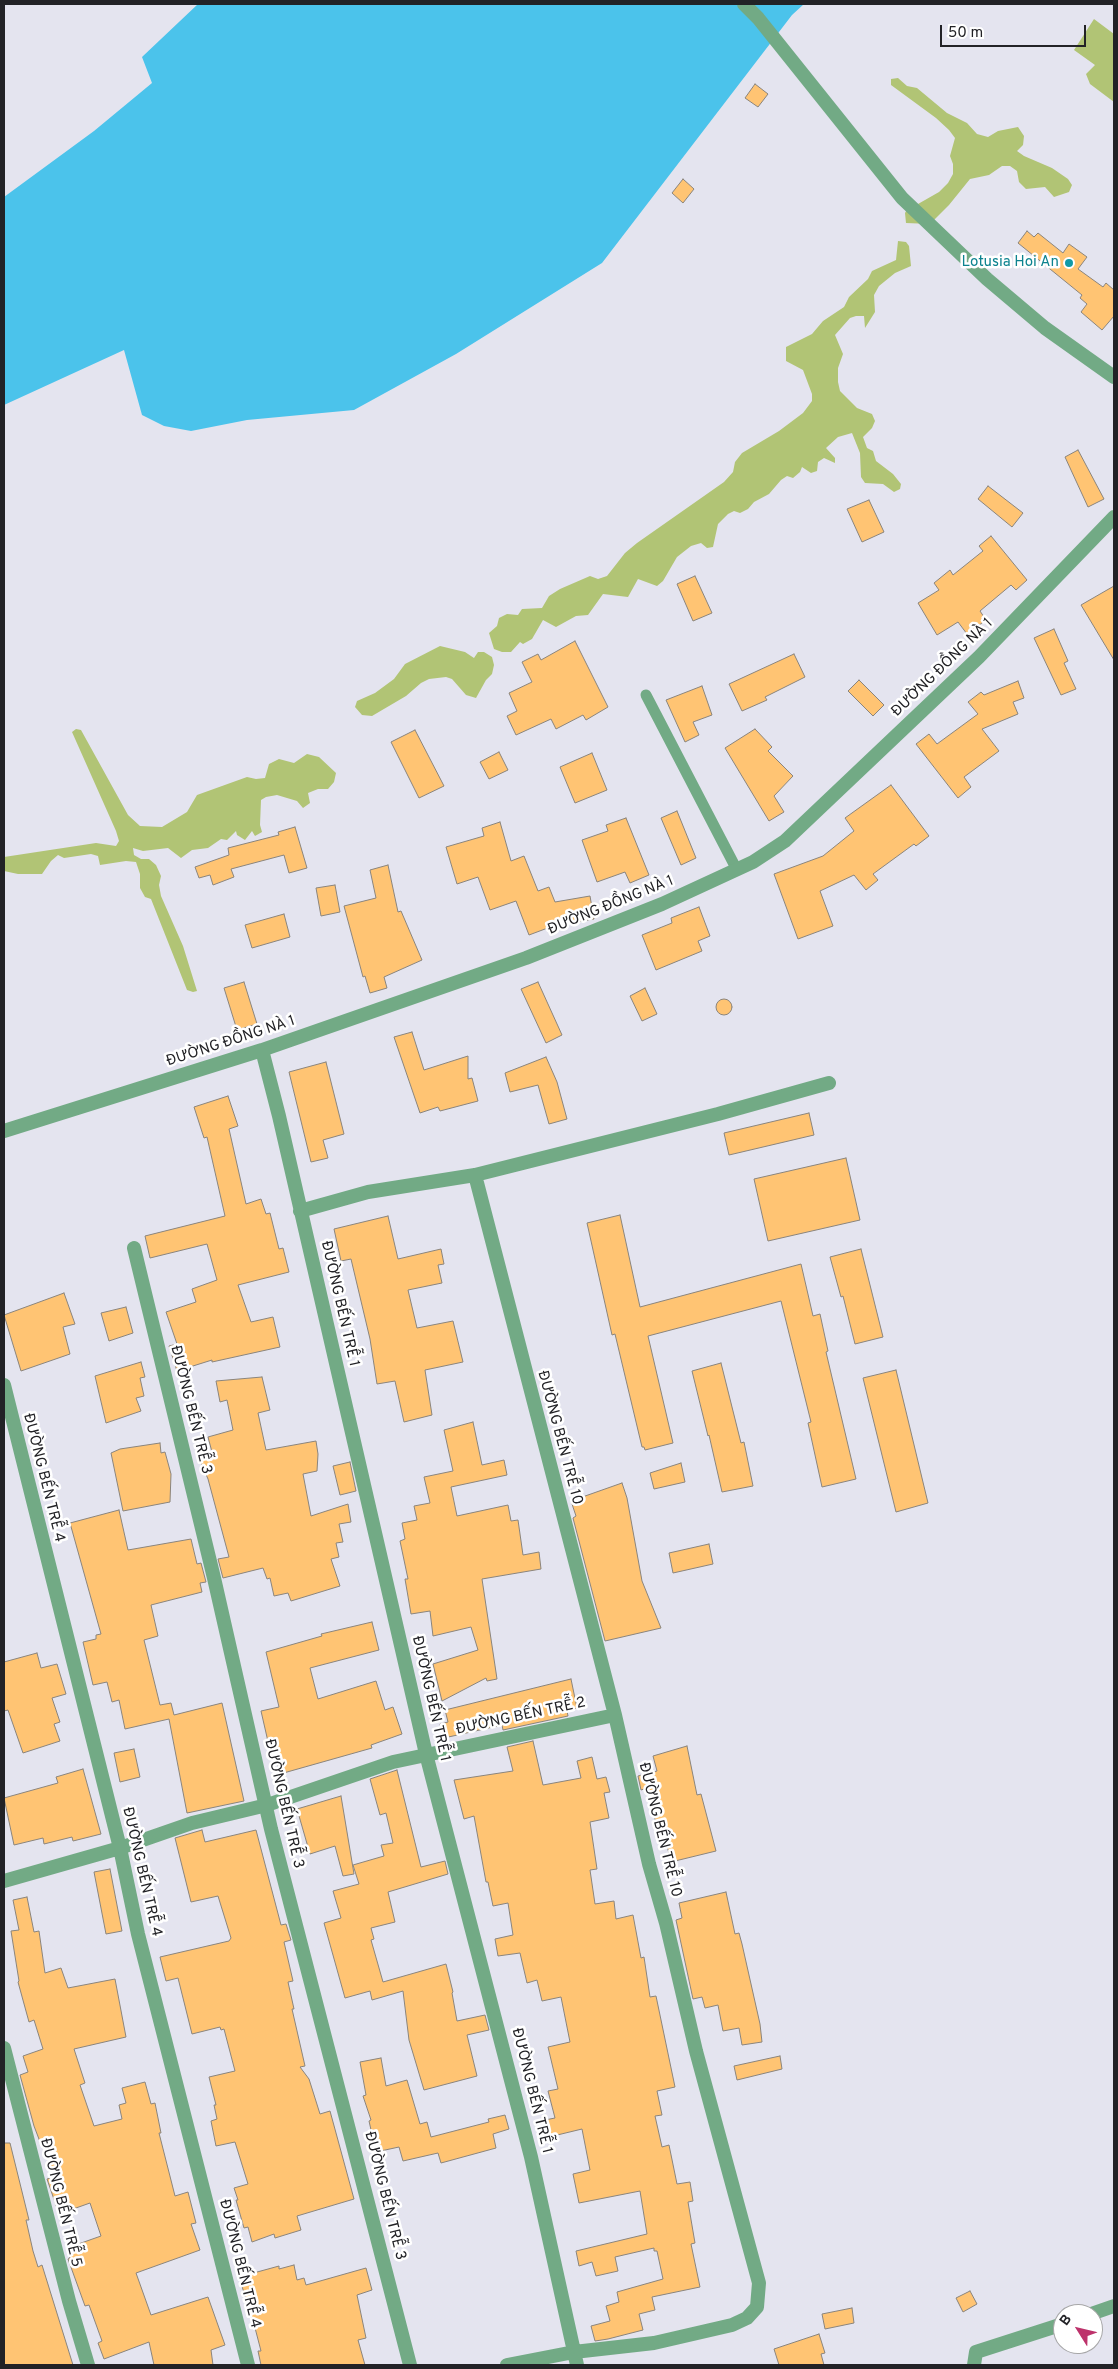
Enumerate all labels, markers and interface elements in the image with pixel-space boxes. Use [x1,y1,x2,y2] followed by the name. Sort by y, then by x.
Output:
[943,15,1089,47] scale bar
[948,24,983,43] text: 50 m
[962,254,1059,272] place label: Lotusia Hoi An
[1063,257,1075,269] marker: Lotusia Hoi An
[888,615,998,721] street label: ĐƯỜNG ĐỒNG NÀ 1
[545,873,677,939] street label: ĐƯỜNG ĐỒNG NÀ 1
[164,1013,298,1071] street label: ĐƯỜNG ĐỒNG NÀ 1
[316,1239,362,1369] street label: ĐƯỜNG BẾN TRỄ 1
[165,1344,215,1476] street label: ĐƯỜNG BẾN TRỄ 3
[532,1369,586,1507] street label: ĐƯỜNG BẾN TRỄ 10
[18,1412,68,1544] street label: ĐƯỜNG BẾN TRỄ 4
[407,1634,453,1764] street label: ĐƯỜNG BẾN TRỄ 1
[455,1694,587,1740] street label: ĐƯỜNG BẾN TRỄ 2
[259,1738,307,1870] street label: ĐƯỜNG BẾN TRỄ 3
[634,1761,684,1899] street label: ĐƯỜNG BẾN TRỄ 10
[117,1806,165,1938] street label: ĐƯỜNG BẾN TRỄ 4
[507,2026,555,2156] street label: ĐƯỜNG BẾN TRỄ 1
[359,2130,409,2262] street label: ĐƯỜNG BẾN TRỄ 3
[35,2137,85,2269] street label: ĐƯỜNG BẾN TRỄ 5
[214,2198,264,2330] street label: ĐƯỜNG BẾN TRỄ 4
[1053,2304,1103,2354] north arrow
[1057,2312,1076,2329] text: B

